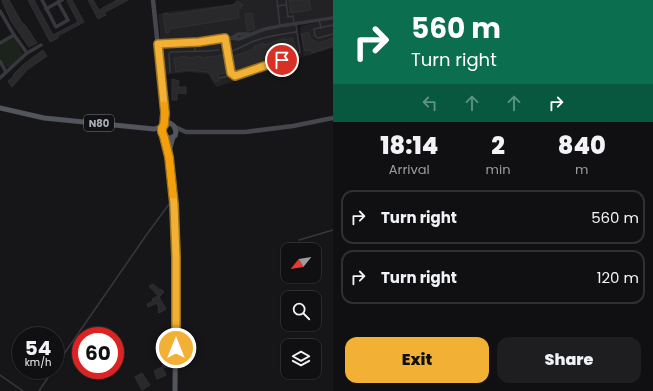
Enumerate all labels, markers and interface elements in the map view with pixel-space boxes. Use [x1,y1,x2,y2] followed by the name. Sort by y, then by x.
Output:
[411,9,501,48] text: 560 m
[345,16,397,68] icon: right
[265,43,299,77] pin
[411,47,497,72] text: Turn right
[271,49,293,71] icon: arrive
[419,92,441,114] icon: left
[461,92,483,114] icon: ahead
[503,92,525,114] icon: ahead
[545,92,567,114] icon: right
[84,115,114,131] road number: N80
[380,129,438,162] text: 18:14
[491,129,505,162] text: 2
[558,129,606,162] text: 840
[389,160,430,179] text: Arrival
[486,160,510,179] text: min
[575,160,588,179] text: m
[347,206,369,228] icon: right
[381,207,457,228] text: Turn right
[591,207,639,228] text: 560 m
[281,243,321,283] north arrow
[281,243,321,379] map controls
[347,266,369,288] icon: right
[381,267,457,288] text: Turn right
[597,267,639,288] text: 120 m
[281,291,321,331] button: search
[72,327,124,379] speed limit sign: 60
[155,327,197,369] position arrow
[25,334,51,362] text: 54
[345,337,489,383] button: Exit
[497,337,641,383] button: Share
[281,339,321,379] button: layers
[25,355,51,370] text: km/h

